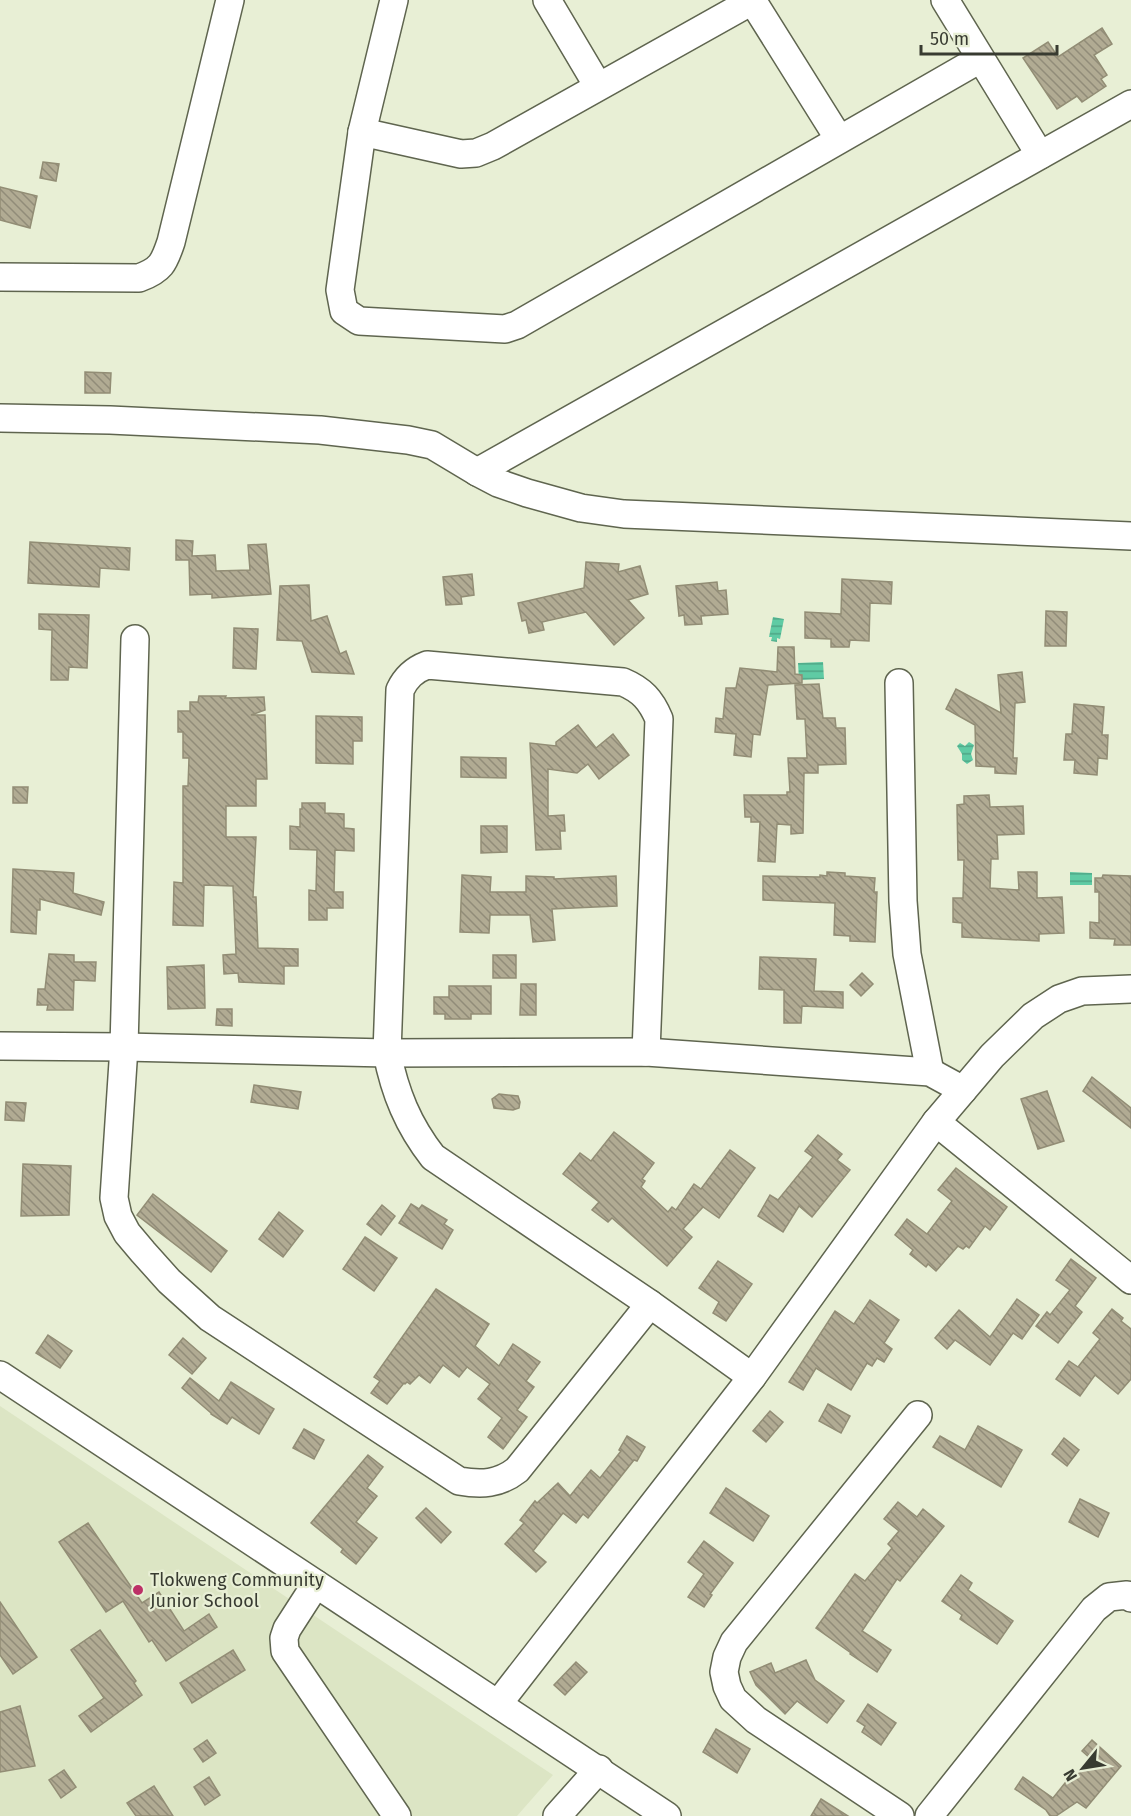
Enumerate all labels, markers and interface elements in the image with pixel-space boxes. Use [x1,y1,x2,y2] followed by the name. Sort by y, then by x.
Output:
[921,18,1058,56] scale bar
[930,28,969,50] text: 50 m
[150,1569,324,1612] place label: Tlokweng Community Junior School
[131,1583,145,1597] marker: Tlokweng Community Junior School
[1053,1738,1113,1798] north arrow
[1060,1766,1081,1785] text: N

